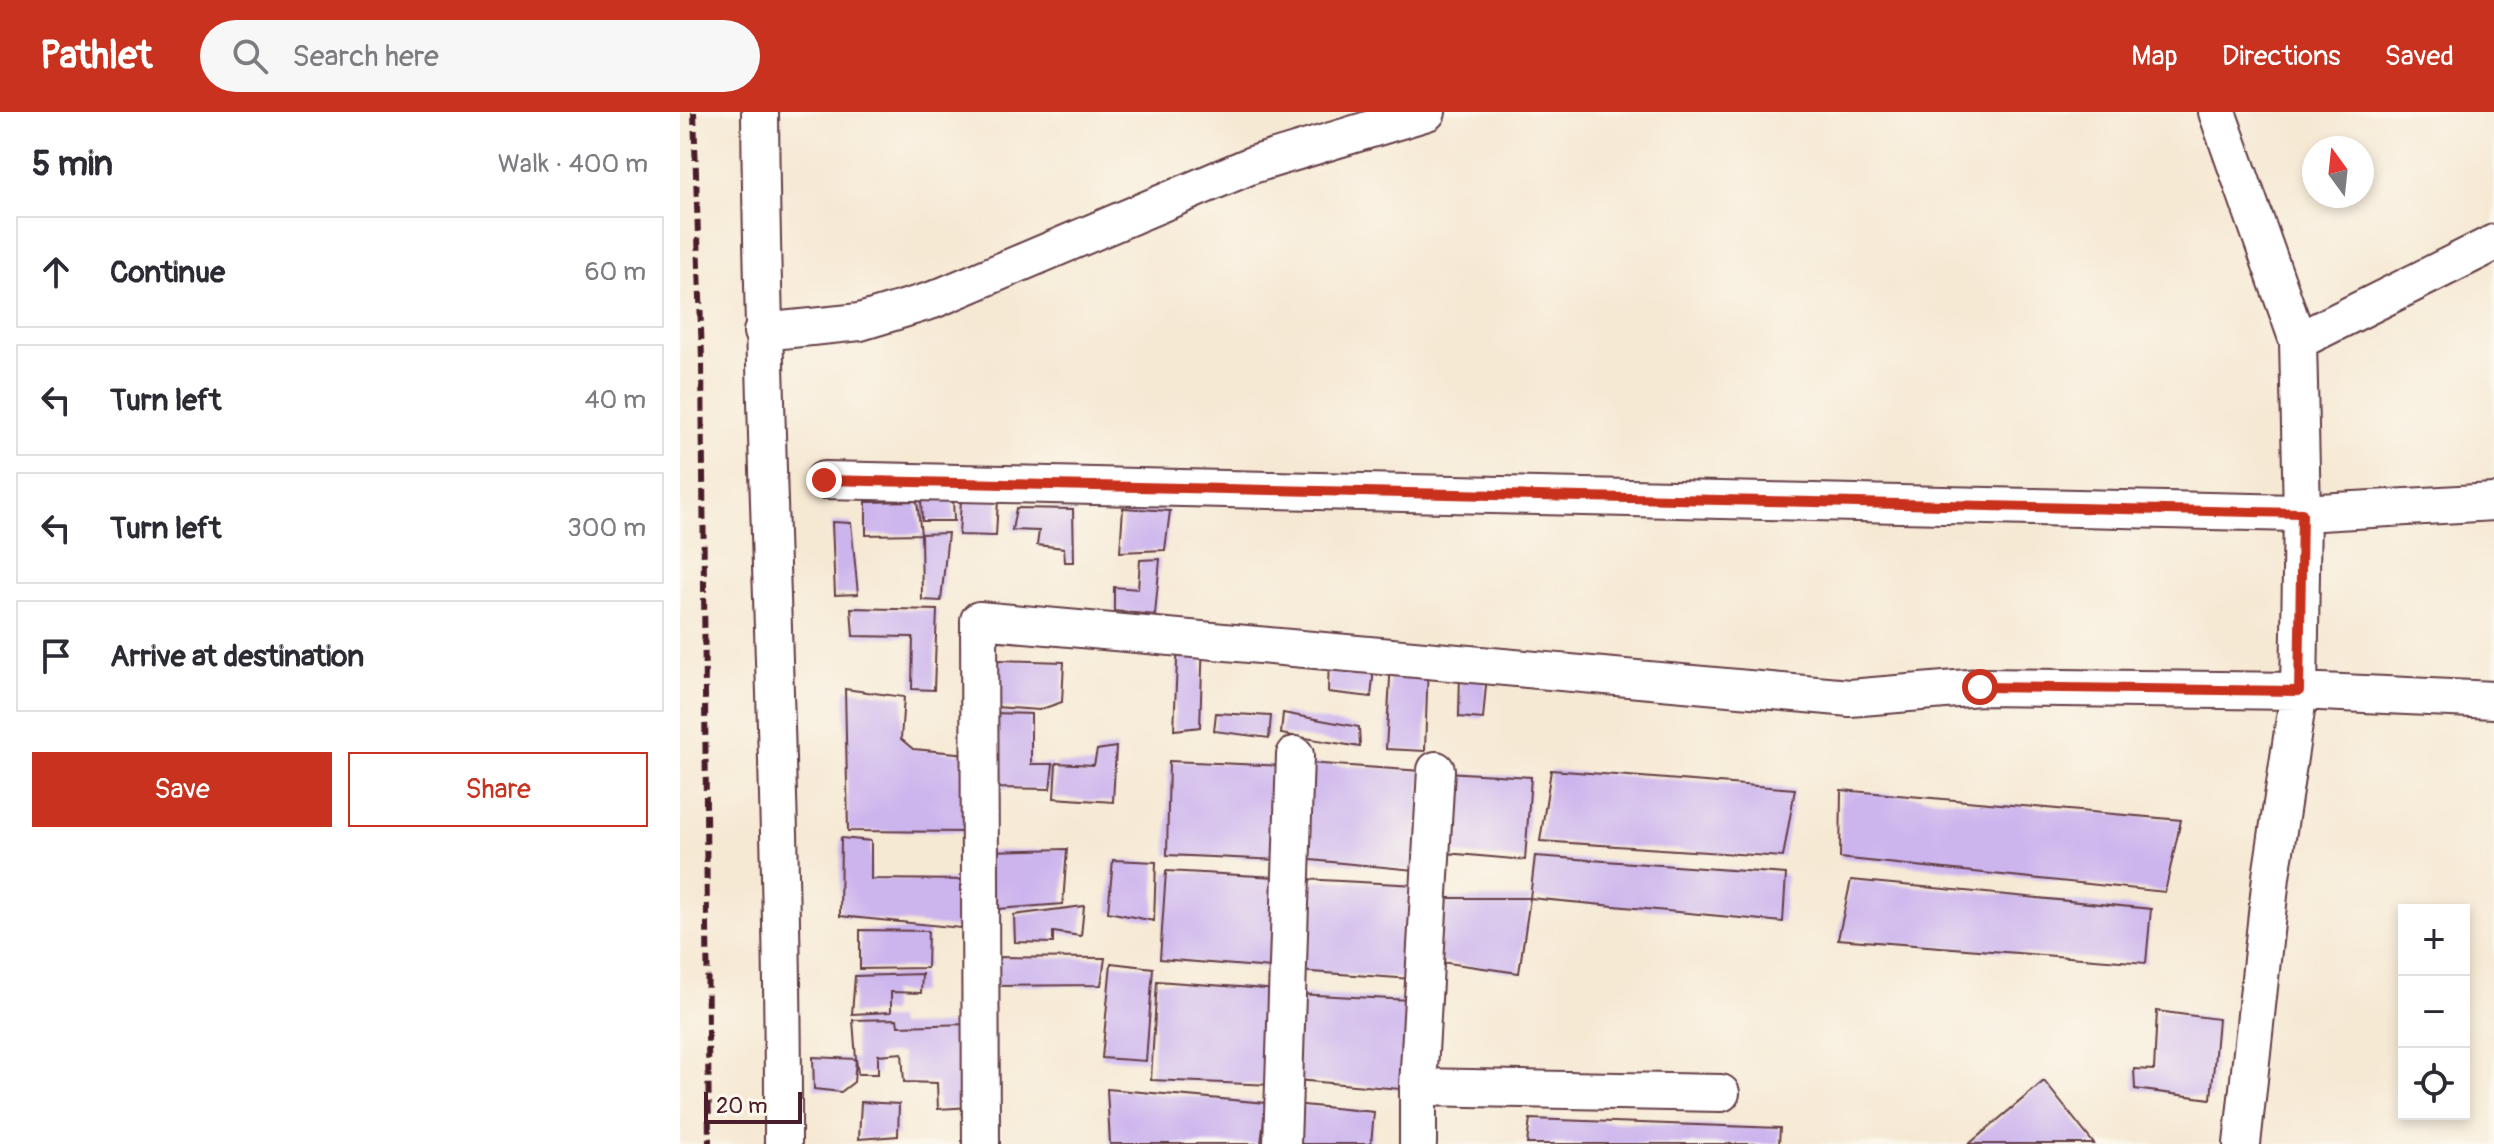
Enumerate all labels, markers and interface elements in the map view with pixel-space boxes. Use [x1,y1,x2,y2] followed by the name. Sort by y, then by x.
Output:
[200,20,760,92] search box
[40,32,152,80] text: Pathlet
[228,34,272,78] icon: search
[292,38,439,75] text: Search here
[2131,39,2178,74] text: Map
[2222,39,2341,74] text: Directions
[2385,39,2454,74] text: Saved
[2302,136,2374,208] north arrow
[32,143,113,186] text: 5 min
[498,148,648,180] text: Walk · 400 m
[34,250,78,294] icon: ahead
[110,254,225,291] text: Continue
[584,256,646,288] text: 60 m
[34,378,78,422] icon: left
[110,382,221,419] text: Turn left
[584,384,646,416] text: 40 m
[806,462,842,498] route end
[34,506,78,550] icon: left
[110,510,221,547] text: Turn left
[567,512,646,544] text: 300 m
[34,634,78,678] icon: arrive
[110,638,364,675] text: Arrive at destination
[1962,669,1998,705] route start
[32,752,332,827] button: Save
[348,752,648,827] button: Share
[2398,904,2470,1120] map controls
[2398,904,2470,976] button: +
[2398,976,2470,1048] button: −
[2398,1048,2470,1120] button: locate
[704,1088,802,1124] scale bar
[716,1092,768,1120] text: 20 m

